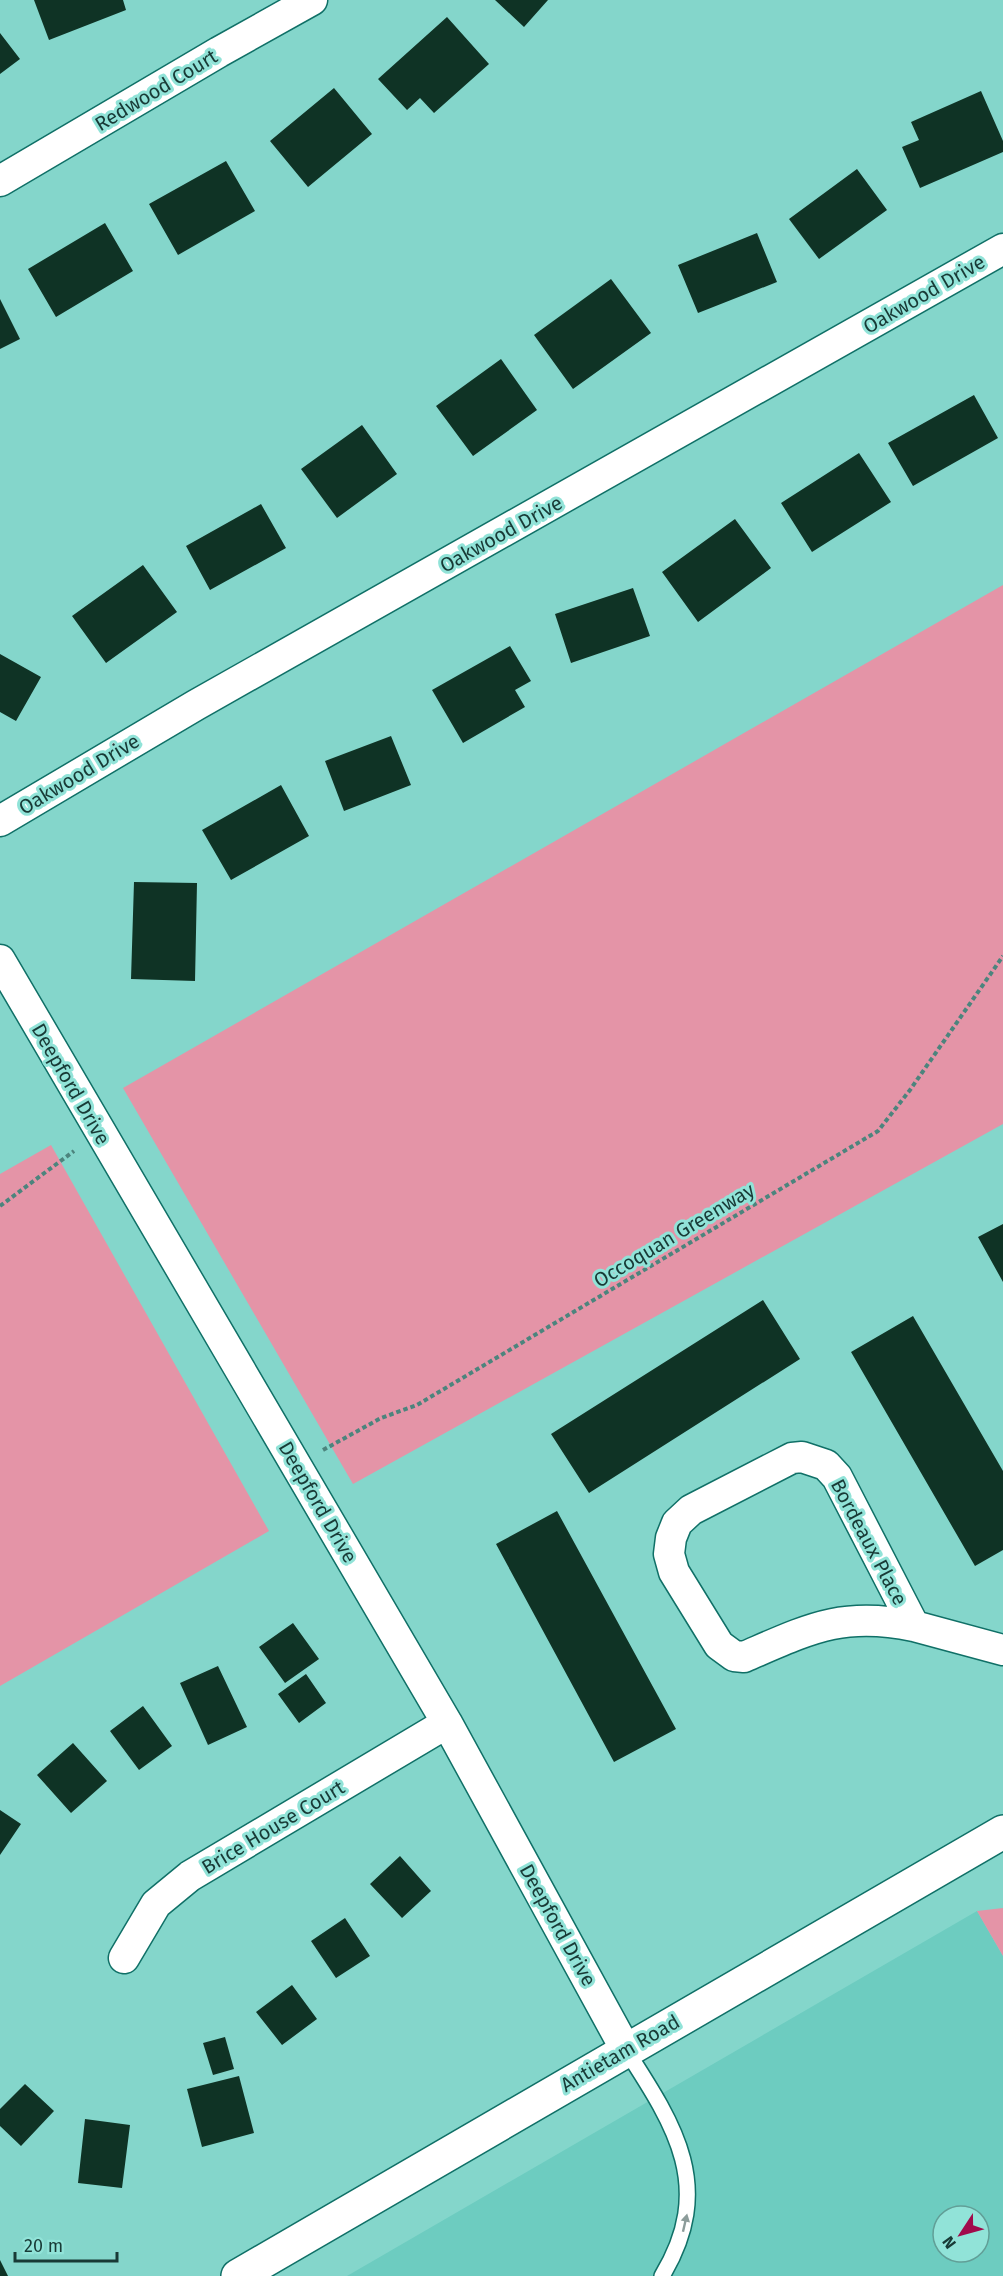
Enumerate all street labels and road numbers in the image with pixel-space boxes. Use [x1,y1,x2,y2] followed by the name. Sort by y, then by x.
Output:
[90,44,222,136] street label: Redwood Court
[859,249,989,339] street label: Oakwood Drive
[435,490,567,578] street label: Oakwood Drive
[14,729,144,819] street label: Oakwood Drive
[27,1019,115,1149] street label: Deepford Drive
[589,1177,759,1292] street label: Occoquan Greenway
[274,1437,362,1567] street label: Deepford Drive
[826,1475,912,1609] street label: Bordeaux Place
[197,1774,349,1879] street label: Brice House Court
[515,1860,601,1990] street label: Deepford Drive
[556,2009,684,2097] street label: Antietam Road

